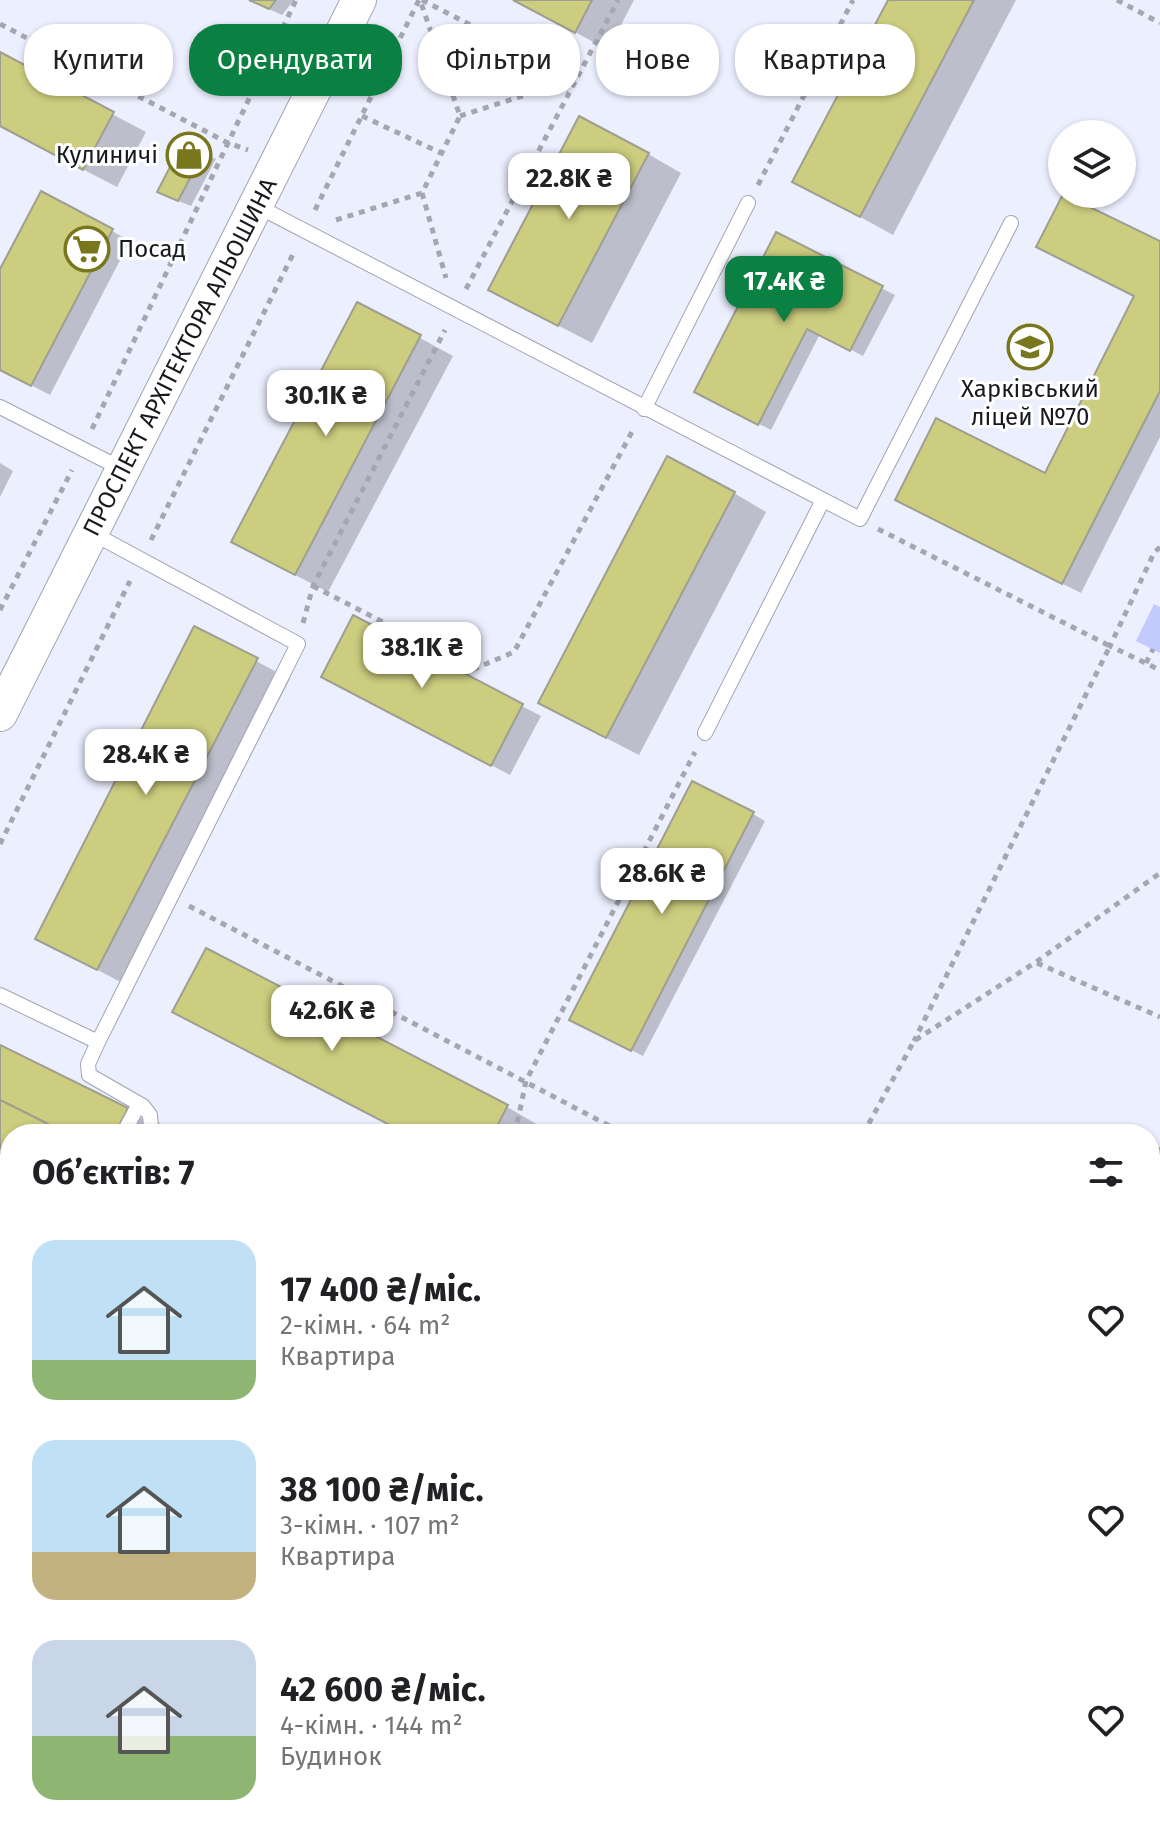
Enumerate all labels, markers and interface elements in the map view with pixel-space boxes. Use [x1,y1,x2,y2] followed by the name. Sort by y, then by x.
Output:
[24,24,173,96] chip: Купити
[189,24,402,96] chip: Орендувати
[418,24,580,96] chip: Фільтри
[596,24,719,96] chip: Нове
[735,24,915,96] chip: Квартира
[1048,120,1136,208] map controls
[1048,120,1136,208] button: layers
[165,131,213,179] shop icon: Кулиничі
[56,141,158,169] place label: Кулиничі
[495,153,643,221] pin: 22.8K ₴
[526,163,612,194] text: 22.8K ₴
[77,173,283,541] street label: ПРОСПЕКТ АРХІТЕКТОРА АЛЬОШИНА
[63,225,111,273] supermarket icon: Посад
[118,235,186,263] place label: Посад
[710,256,858,324] pin: 17.4K ₴
[743,266,825,297] text: 17.4K ₴
[1006,323,1054,371] school or university icon: Харківський ліцей №70
[252,370,400,438] pin: 30.1K ₴
[961,375,1099,431] place label: Харківський ліцей №70
[285,380,367,411] text: 30.1K ₴
[348,622,496,690] pin: 38.1K ₴
[381,632,463,663] text: 38.1K ₴
[72,729,220,797] pin: 28.4K ₴
[103,739,189,770] text: 28.4K ₴
[588,848,736,916] pin: 28.6K ₴
[619,858,705,889] text: 28.6K ₴
[258,985,406,1053] pin: 42.6K ₴
[289,995,375,1026] text: 42.6K ₴
[1084,1150,1128,1194] icon: filters
[32,1152,194,1193] text: Об’єктів: 7
[280,1269,481,1310] text: 17 400 ₴/міс.
[96,1272,192,1368] icon: home
[1084,1298,1128,1342] icon: heart
[280,1310,450,1341] text: 2-кімн. · 64 m²
[280,1341,395,1372] text: Квартира
[280,1469,484,1510] text: 38 100 ₴/міс.
[96,1472,192,1568] icon: home
[1084,1498,1128,1542] icon: heart
[280,1510,460,1541] text: 3-кімн. · 107 m²
[280,1541,395,1572] text: Квартира
[280,1669,486,1710] text: 42 600 ₴/міс.
[96,1672,192,1768] icon: home
[1084,1698,1128,1742] icon: heart
[280,1710,463,1741] text: 4-кімн. · 144 m²
[280,1741,382,1772] text: Будинок

